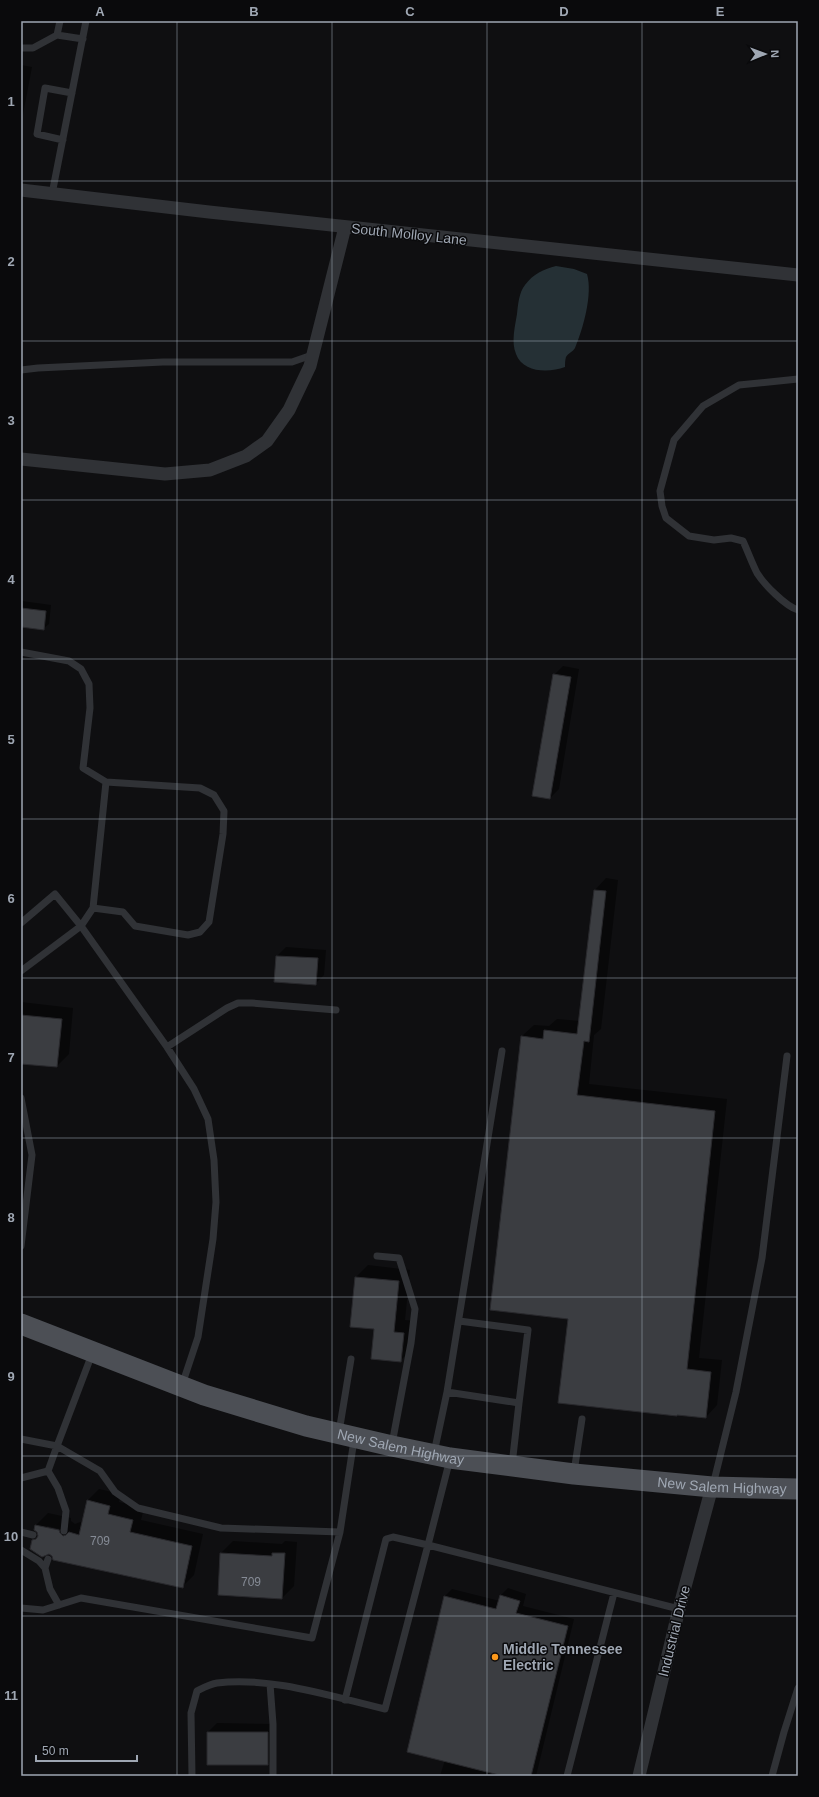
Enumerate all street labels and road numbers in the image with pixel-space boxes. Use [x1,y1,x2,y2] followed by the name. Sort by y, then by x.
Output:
[350,220,468,248] street label: South Molloy Lane
[336,1426,465,1468] street label: New Salem Highway
[657,1474,787,1497] street label: New Salem Highway
[655,1584,693,1678] street label: Industrial Drive

